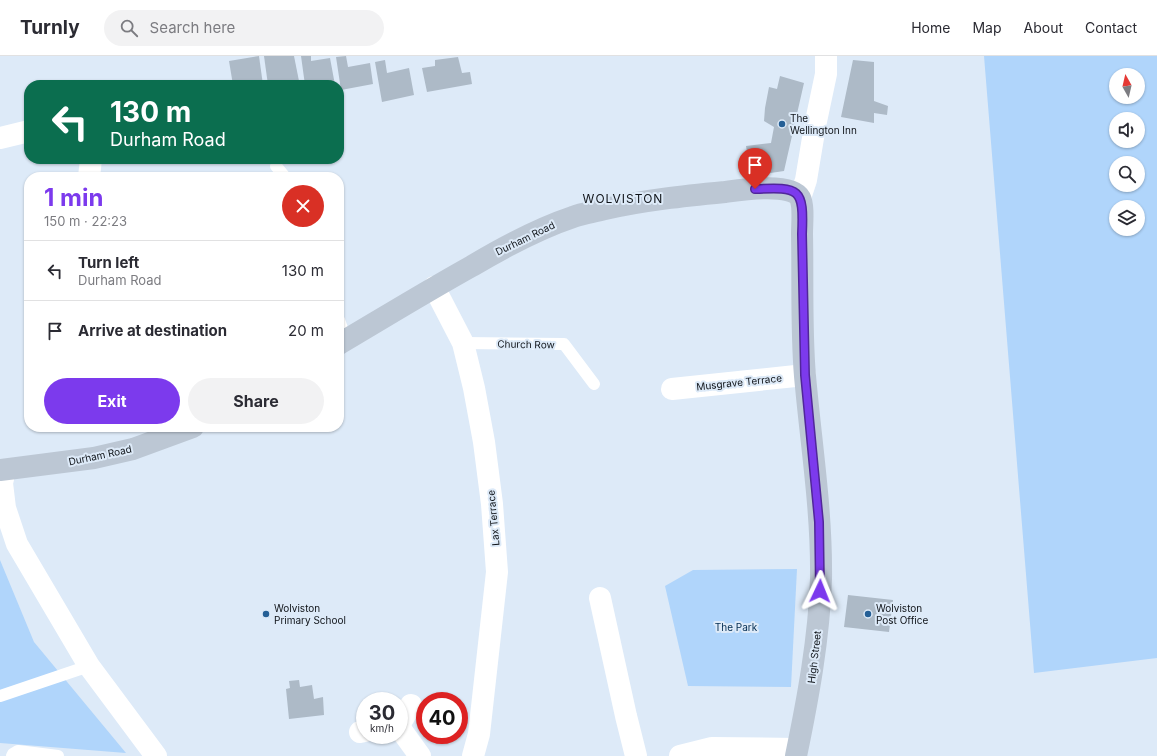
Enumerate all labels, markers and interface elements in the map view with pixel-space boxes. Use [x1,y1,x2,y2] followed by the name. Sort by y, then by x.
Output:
[104,10,384,46] search box
[20,16,80,39] text: Turnly
[118,17,140,39] icon: search
[150,18,235,37] text: Search here
[911,19,950,36] text: Home
[972,19,1002,36] text: Map
[1024,19,1063,36] text: About
[1085,19,1137,36] text: Contact
[1109,68,1145,104] north arrow
[1109,68,1145,236] map controls
[110,95,191,129] text: 130 m
[44,96,96,148] icon: left
[790,112,857,136] place label: The Wellington Inn
[1109,112,1145,148] button: sound
[777,119,787,129] marker: The Wellington Inn
[110,129,226,150] text: Durham Road
[738,148,772,189] pin
[744,154,766,176] icon: arrive
[1109,156,1145,192] button: search
[44,183,103,212] text: 1 min
[282,185,324,227] button: close
[583,191,663,206] district label: WOLVISTON
[1109,200,1145,236] button: layers
[44,213,127,229] text: 150 m · 22:23
[493,219,557,257] street label: Durham Road
[78,253,139,272] text: Turn left
[44,260,66,282] icon: left
[282,261,324,280] text: 130 m
[78,272,162,288] text: Durham Road
[44,320,66,342] icon: arrive
[78,321,227,340] text: Arrive at destination
[288,321,324,340] text: 20 m
[497,337,555,351] street label: Church Row
[696,372,783,392] street label: Musgrave Terrace
[44,378,180,424] button: Exit
[188,378,324,424] button: Share
[67,442,133,468] street label: Durham Road
[485,489,501,546] street label: Lax Terrace
[799,570,841,612] position arrow
[274,602,346,626] place label: Wolviston Primary School
[876,602,928,626] place label: Wolviston Post Office
[261,609,271,619] marker: Wolviston Primary School
[863,609,873,619] marker: Wolviston Post Office
[715,621,758,633] park label: The Park
[805,629,823,684] street label: High Street
[416,692,468,744] speed limit sign: 40
[369,701,395,725] text: 30
[370,722,394,734] text: km/h

